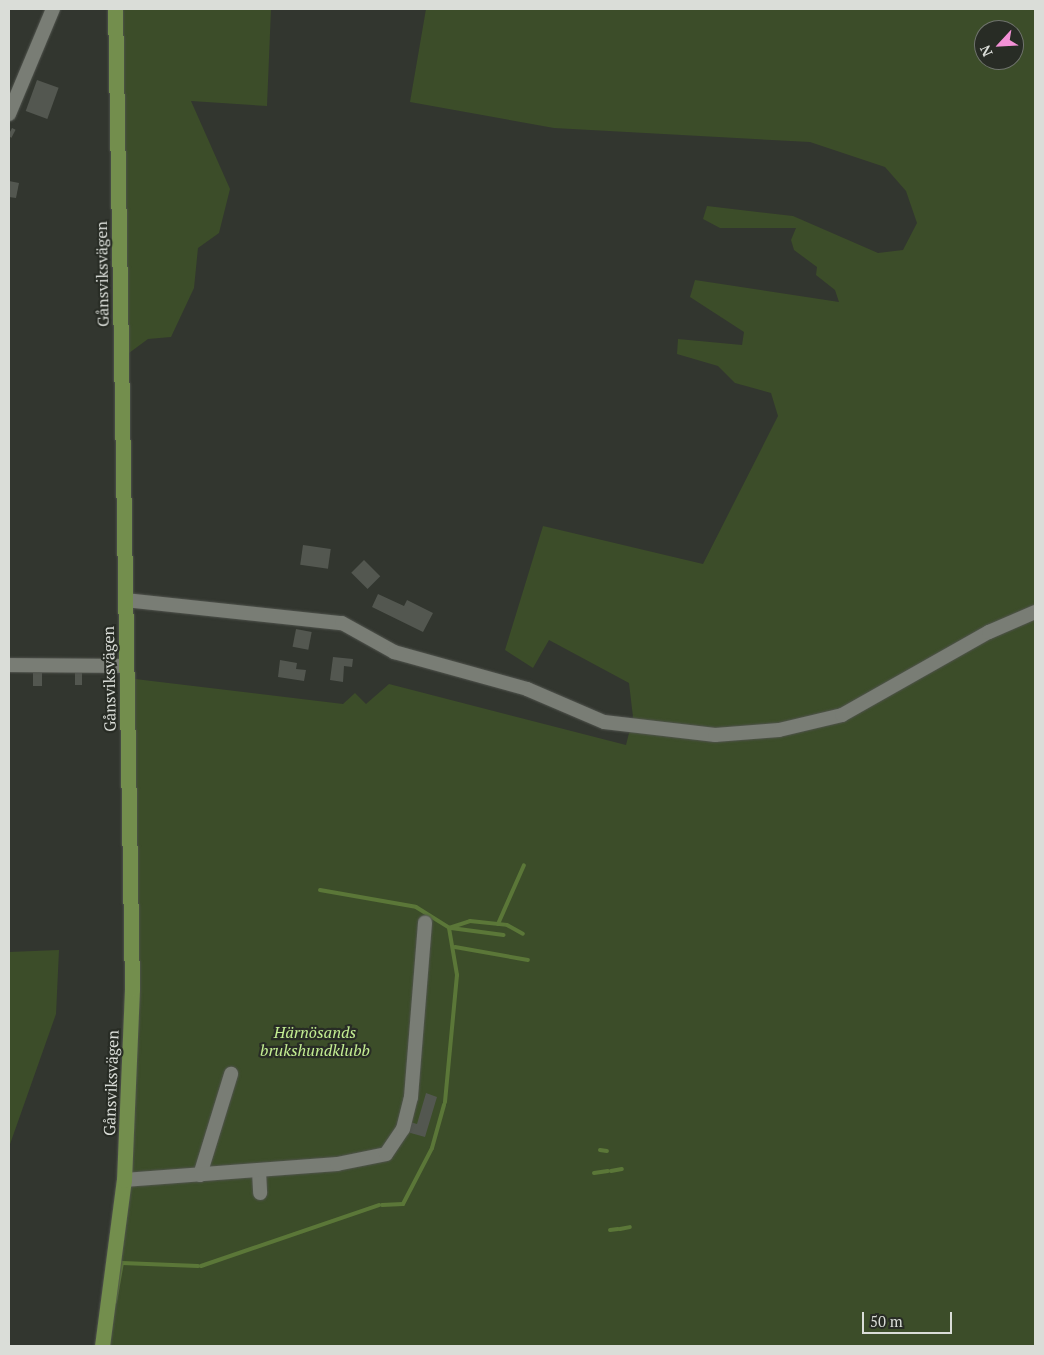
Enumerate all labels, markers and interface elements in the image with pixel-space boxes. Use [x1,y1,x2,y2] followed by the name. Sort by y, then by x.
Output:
[974,20,1024,70] north arrow
[975,42,997,60] text: N
[91,221,113,327] street label: Gånsviksvägen
[98,626,120,732] street label: Gånsviksvägen
[260,1022,370,1060] park label: Härnösands brukshundklubb
[100,1030,122,1136] street label: Gånsviksvägen
[864,1302,954,1334] scale bar
[870,1311,903,1331] text: 50 m

